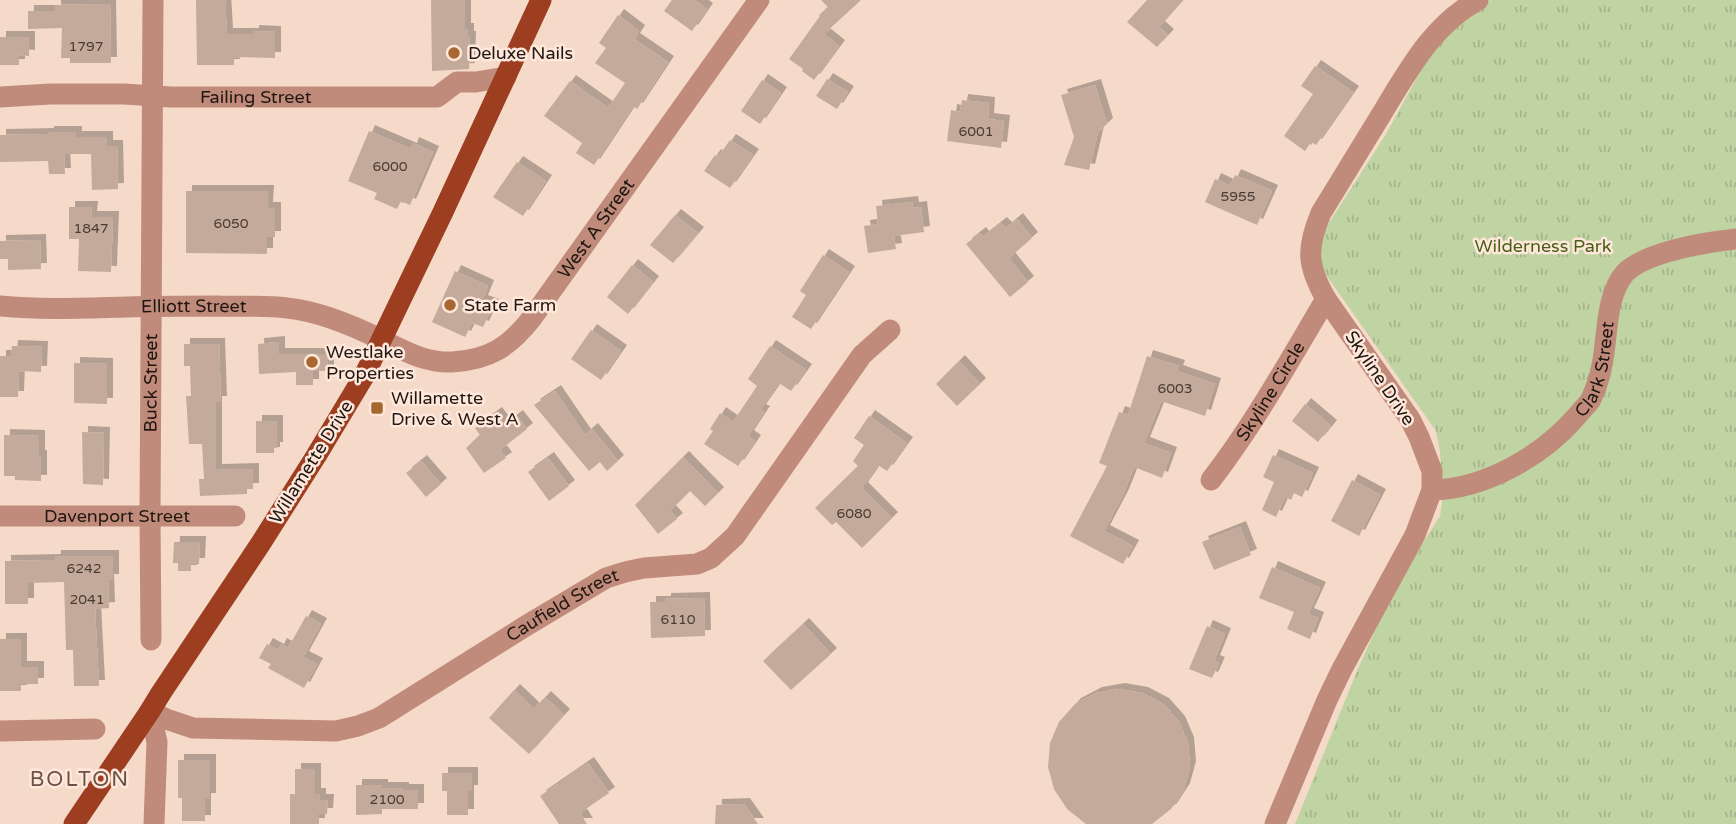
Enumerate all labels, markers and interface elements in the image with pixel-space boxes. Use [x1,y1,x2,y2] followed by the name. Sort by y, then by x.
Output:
[68,38,104,55] house number: 1797
[468,42,573,64] place label: Deluxe Nails
[446,45,462,61] marker: Deluxe Nails
[200,86,312,108] street label: Failing Street
[958,123,994,140] house number: 6001
[372,158,408,175] house number: 6000
[553,174,639,283] street label: West A Street
[1220,188,1256,205] house number: 5955
[213,215,249,232] house number: 6050
[73,220,109,237] house number: 1847
[1475,235,1612,257] park label: Wilderness Park
[464,294,556,316] place label: State Farm
[141,295,247,318] street label: Elliott Street
[442,297,458,313] marker: State Farm
[1570,320,1619,422] street label: Clark Street
[1340,326,1420,430] street label: Skyline Drive
[139,333,162,433] street label: Buck Street
[1231,337,1309,445] street label: Skyline Circle
[326,341,414,384] place label: Westlake Properties
[304,354,320,370] marker: Westlake Properties
[1157,380,1193,397] house number: 6003
[391,387,519,430] place label: Willamette Drive & West A
[264,396,358,528] street label: Willamette Drive
[369,400,385,416] marker: Willamette Drive & West A
[44,505,190,527] street label: Davenport Street
[836,505,872,522] house number: 6080
[66,560,102,577] house number: 6242
[502,564,621,647] street label: Caufield Street
[69,591,105,608] house number: 2041
[660,611,696,628] house number: 6110
[30,767,130,792] district label: BOLTON
[369,791,405,808] house number: 2100

